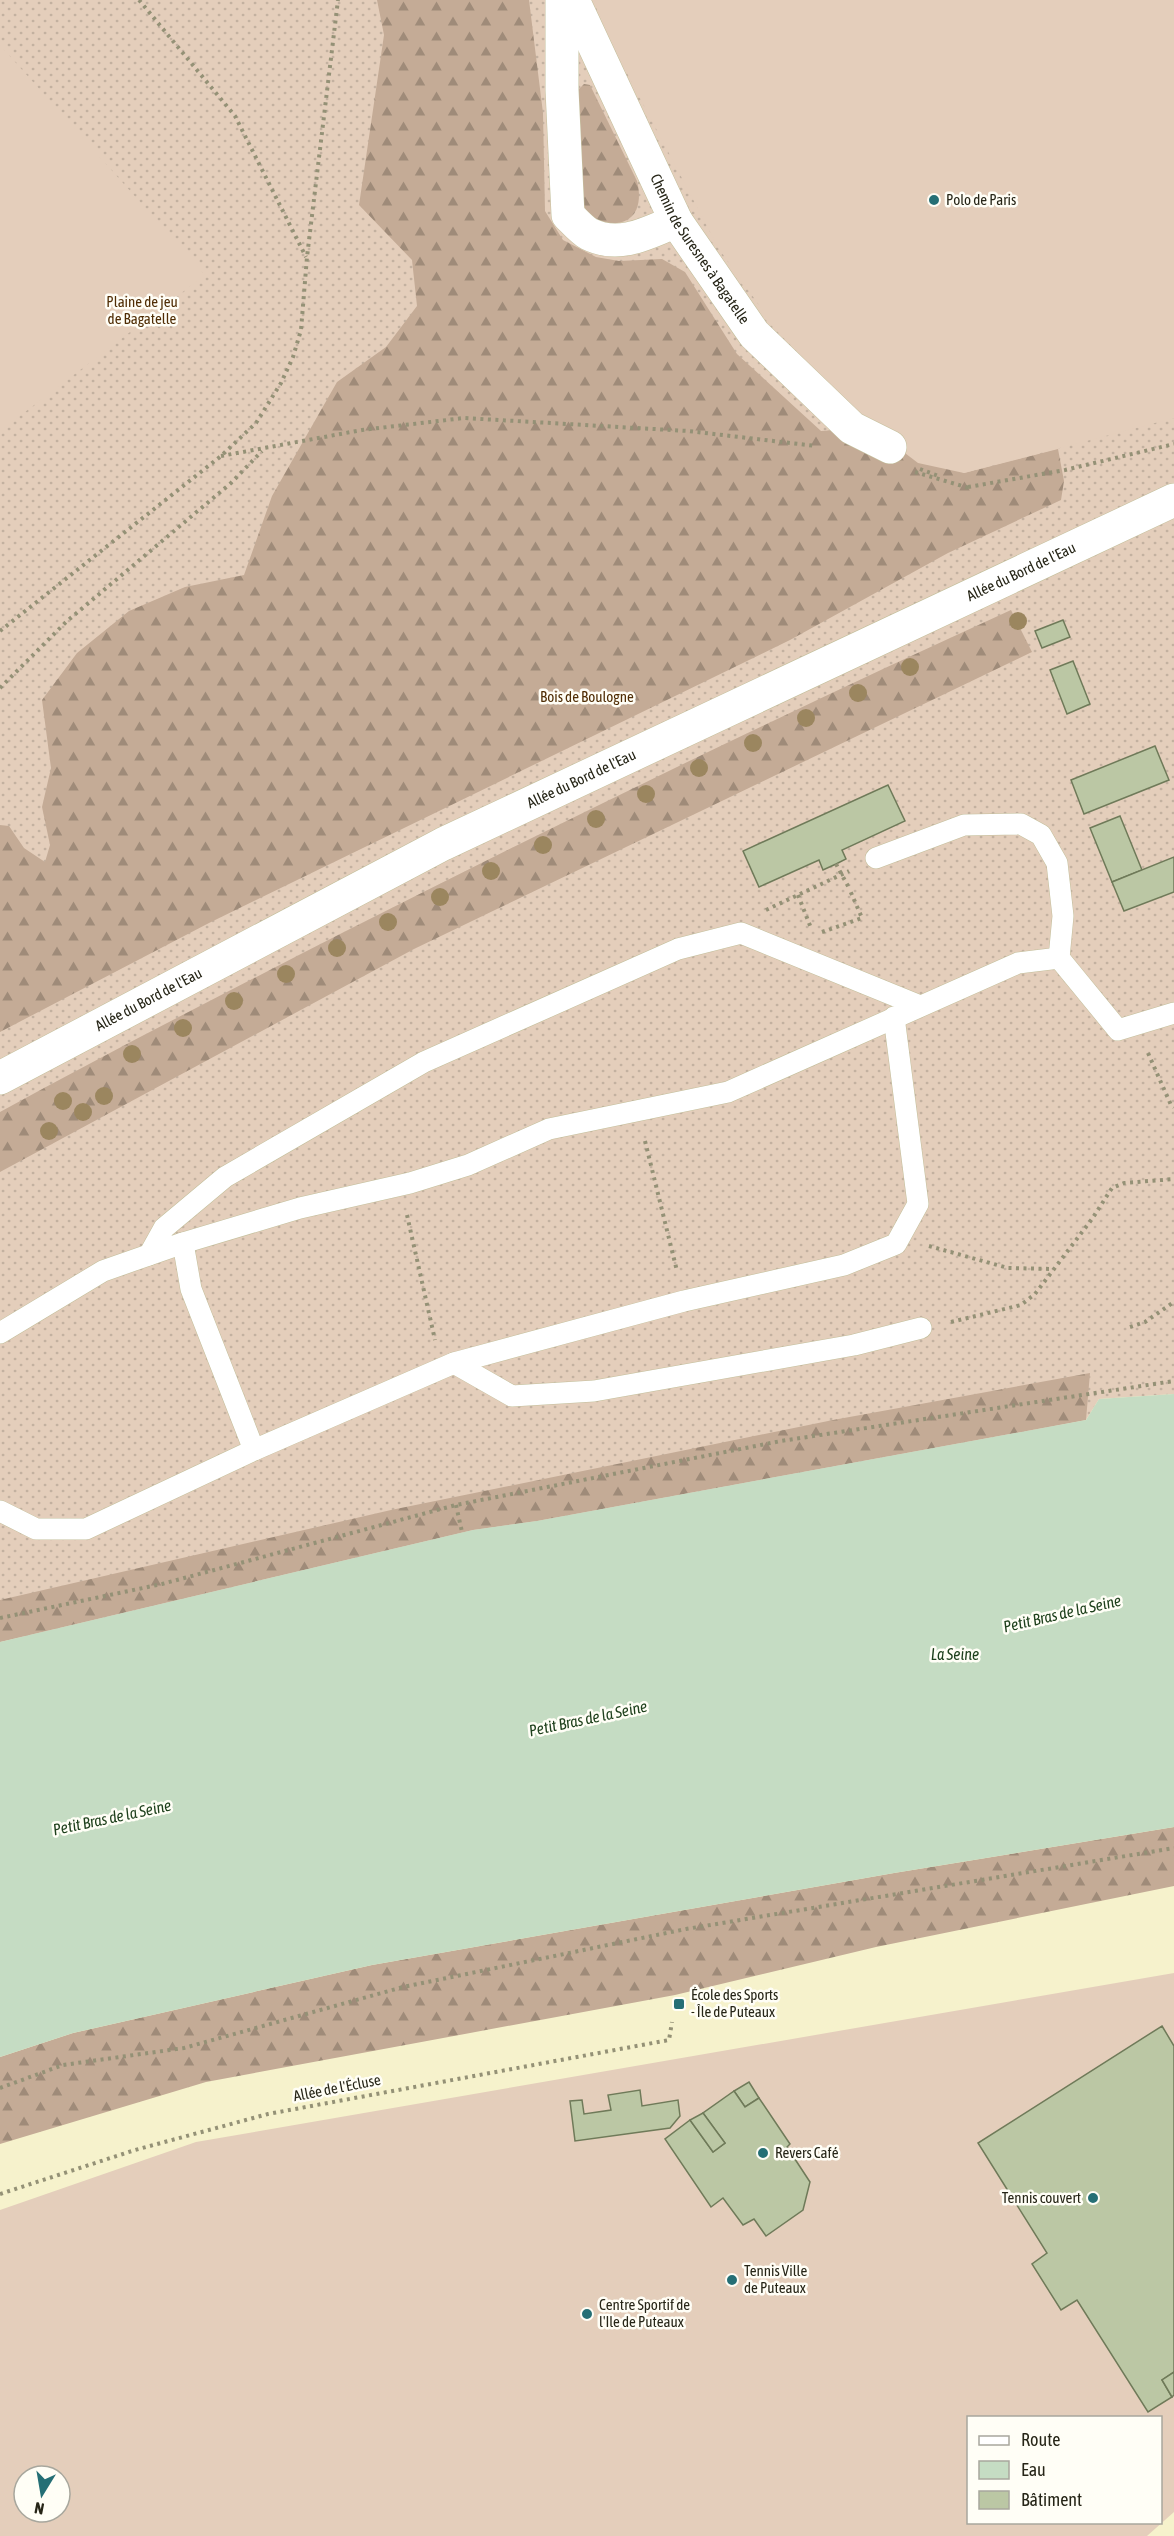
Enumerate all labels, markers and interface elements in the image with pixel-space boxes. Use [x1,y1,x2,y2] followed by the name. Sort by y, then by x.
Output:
[647,171,753,327] street label: Chemin de Suresnes à Bagatelle
[946,191,1016,208] place label: Polo de Paris
[927,193,941,207] marker: Polo de Paris
[106,293,178,327] park label: Plaine de jeu de Bagatelle
[964,539,1078,604] street label: Allée du Bord de l'Eau
[540,688,634,705] park label: Bois de Boulogne
[524,746,638,811] street label: Allée du Bord de l'Eau
[92,964,205,1034] street label: Allée du Bord de l'Eau
[1001,1591,1123,1635] water label: Petit Bras de la Seine
[931,1645,979,1663] water label: La Seine
[527,1697,649,1739] water label: Petit Bras de la Seine
[51,1796,173,1838] water label: Petit Bras de la Seine
[691,1986,778,2020] place label: École des Sports - Île de Puteaux
[672,1997,686,2011] marker: École des Sports - Île de Puteaux
[292,2071,382,2104] street label: Allée de l'Écluse
[775,2144,839,2161] place label: Revers Café
[756,2146,770,2160] marker: Revers Café
[1002,2189,1081,2206] place label: Tennis couvert
[1086,2191,1100,2205] marker: Tennis couvert
[744,2262,807,2296] place label: Tennis Ville de Puteaux
[725,2273,739,2287] marker: Tennis Ville de Puteaux
[599,2296,690,2330] place label: Centre Sportif de l'Ile de Puteaux
[580,2307,594,2321] marker: Centre Sportif de l'Ile de Puteaux
[967,2416,1162,2524] legend
[1021,2429,1060,2450] text: Route
[1021,2459,1046,2480] text: Eau
[12,2464,72,2524] north arrow
[1021,2489,1082,2510] text: Bâtiment
[33,2499,45,2518] text: N

